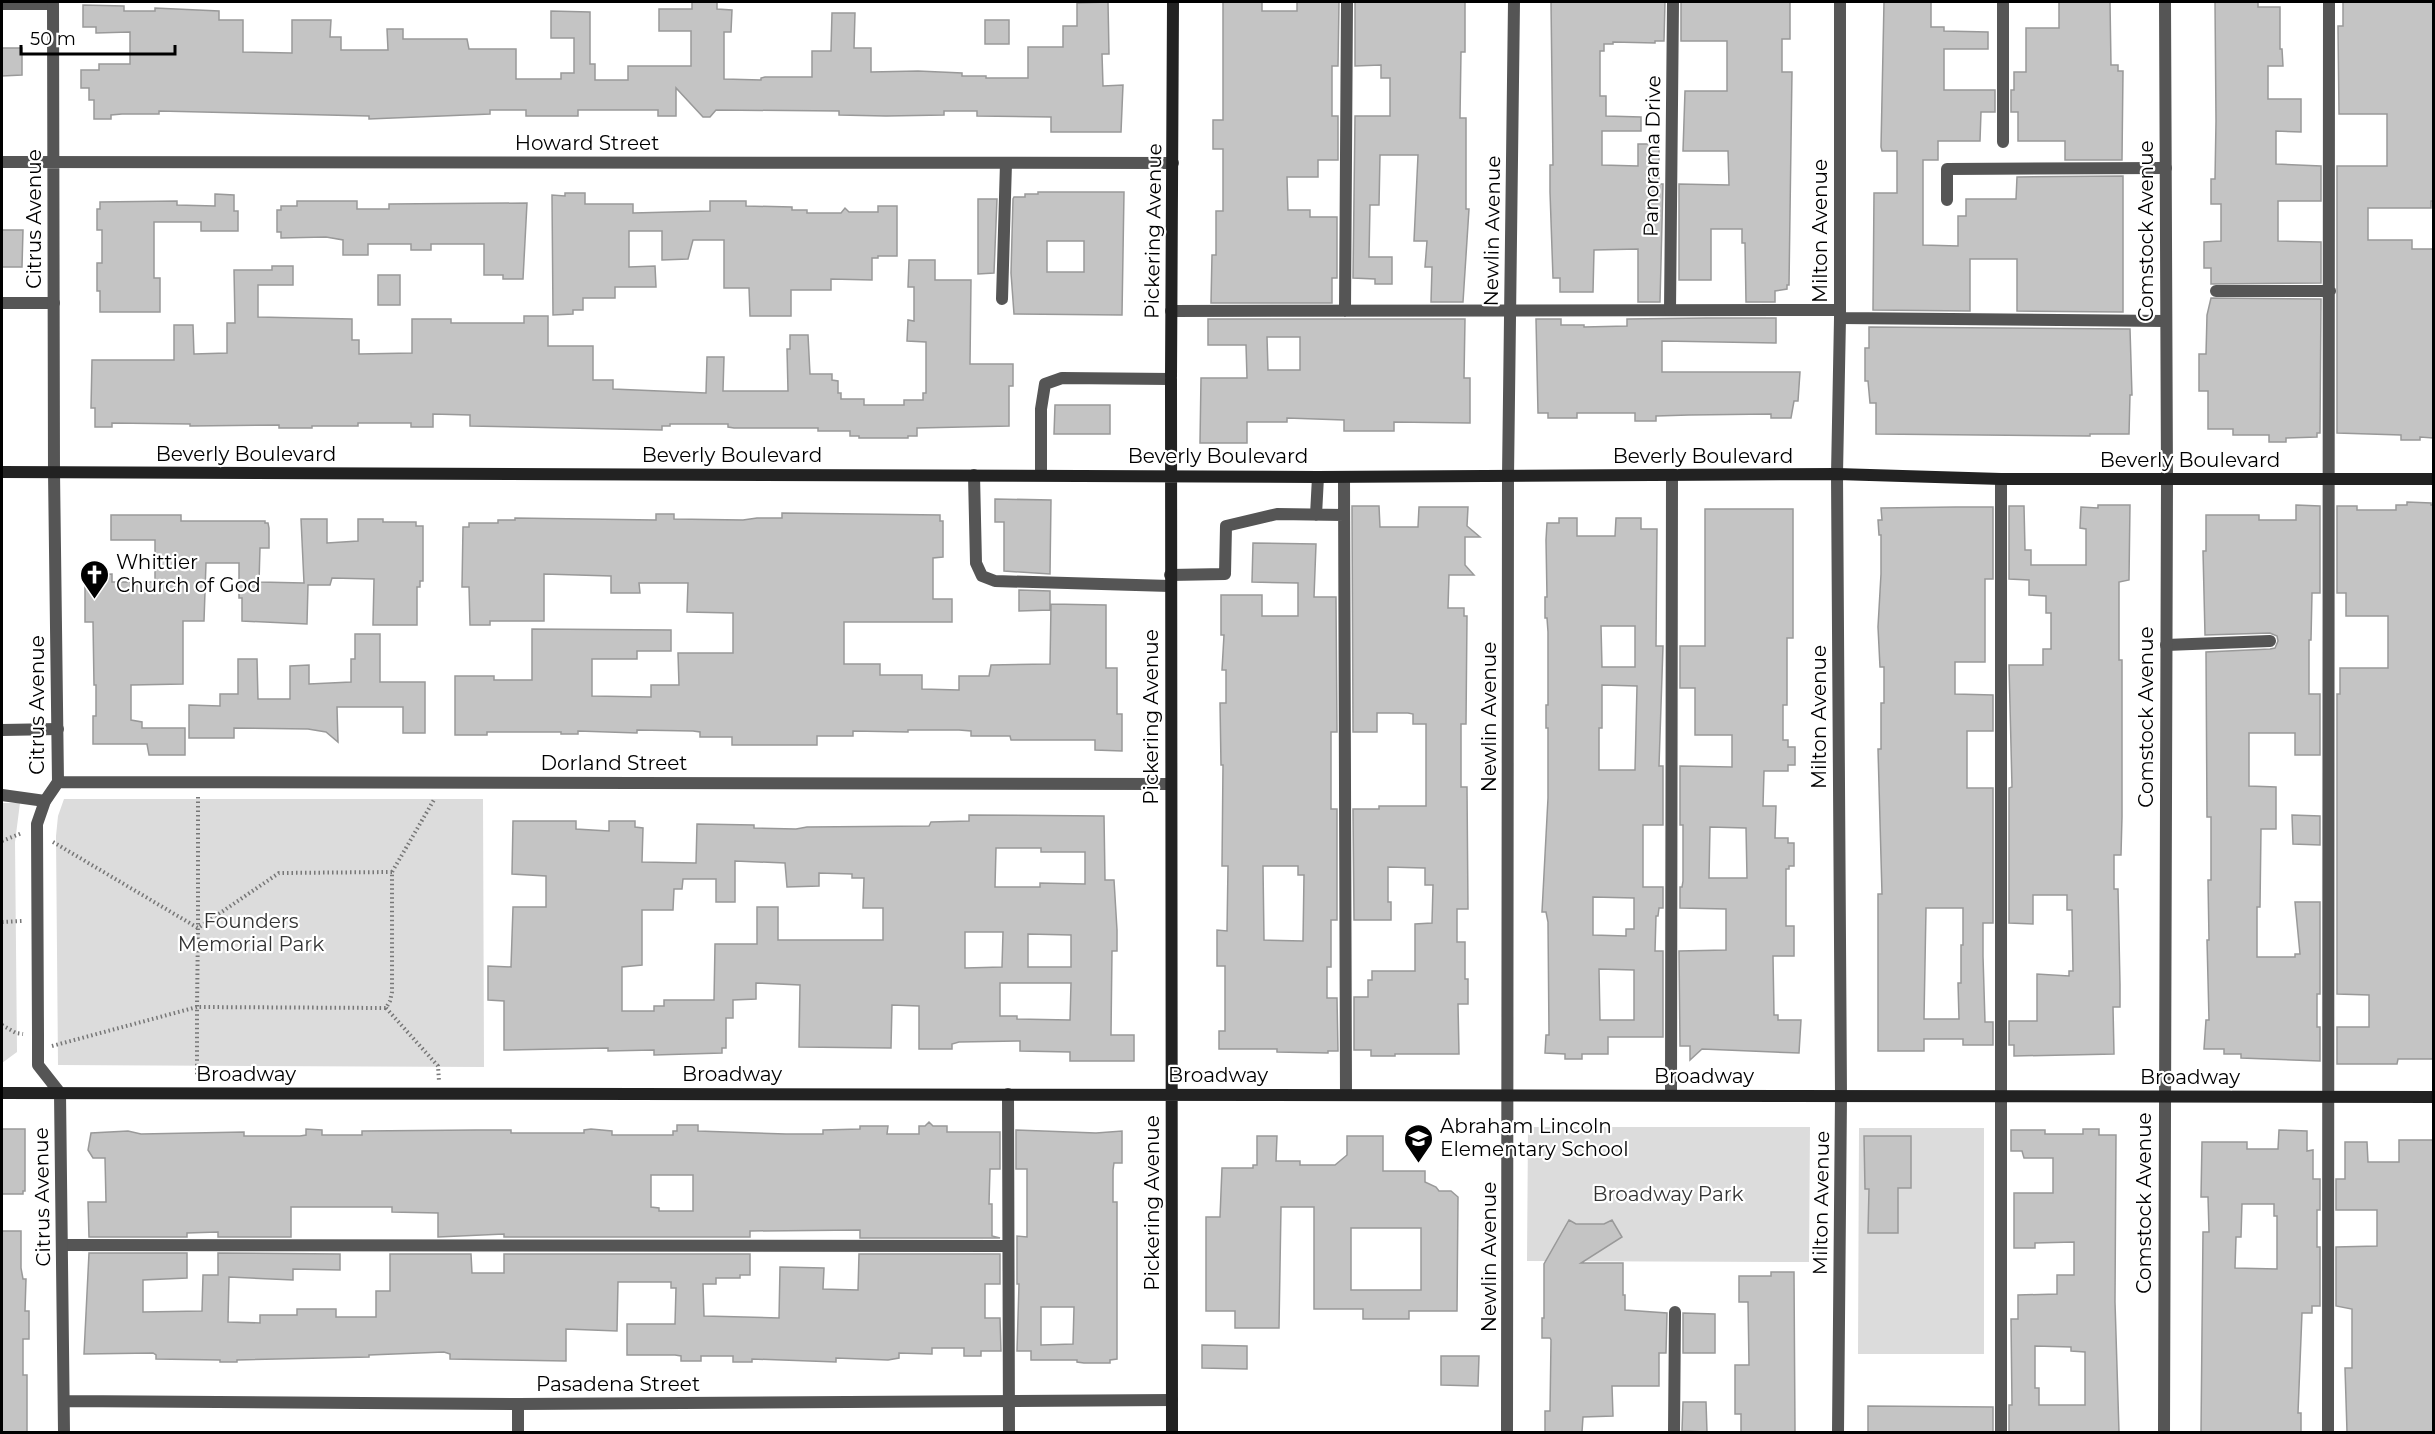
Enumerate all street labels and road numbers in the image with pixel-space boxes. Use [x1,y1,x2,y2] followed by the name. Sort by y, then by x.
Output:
[1639,75,1665,237] street label: Panorama Drive
[515,131,659,155] street label: Howard Street
[2134,140,2158,322] street label: Comstock Avenue
[1139,143,1167,319] street label: Pickering Avenue
[22,149,46,289] street label: Citrus Avenue
[1479,155,1505,307] street label: Newlin Avenue
[1808,159,1832,303] street label: Milton Avenue
[156,442,336,466] street label: Beverly Boulevard
[642,443,822,467] street label: Beverly Boulevard
[1128,444,1308,468] street label: Beverly Boulevard
[1613,444,1793,468] street label: Beverly Boulevard
[2100,448,2280,472] street label: Beverly Boulevard
[2134,626,2158,808] street label: Comstock Avenue
[1139,629,1163,805] street label: Pickering Avenue
[25,635,49,775] street label: Citrus Avenue
[1477,642,1501,792] street label: Newlin Avenue
[1807,645,1831,789] street label: Milton Avenue
[541,751,687,775] street label: Dorland Street
[196,1062,296,1086] street label: Broadway
[682,1062,782,1086] street label: Broadway
[1168,1063,1268,1087] street label: Broadway
[1654,1064,1754,1088] street label: Broadway
[2140,1065,2240,1089] street label: Broadway
[2132,1112,2156,1294] street label: Comstock Avenue
[1140,1115,1164,1291] street label: Pickering Avenue
[29,1127,55,1267] street label: Citrus Avenue
[1808,1131,1834,1275] street label: Milton Avenue
[1477,1182,1501,1332] street label: Newlin Avenue
[536,1372,700,1396] street label: Pasadena Street

